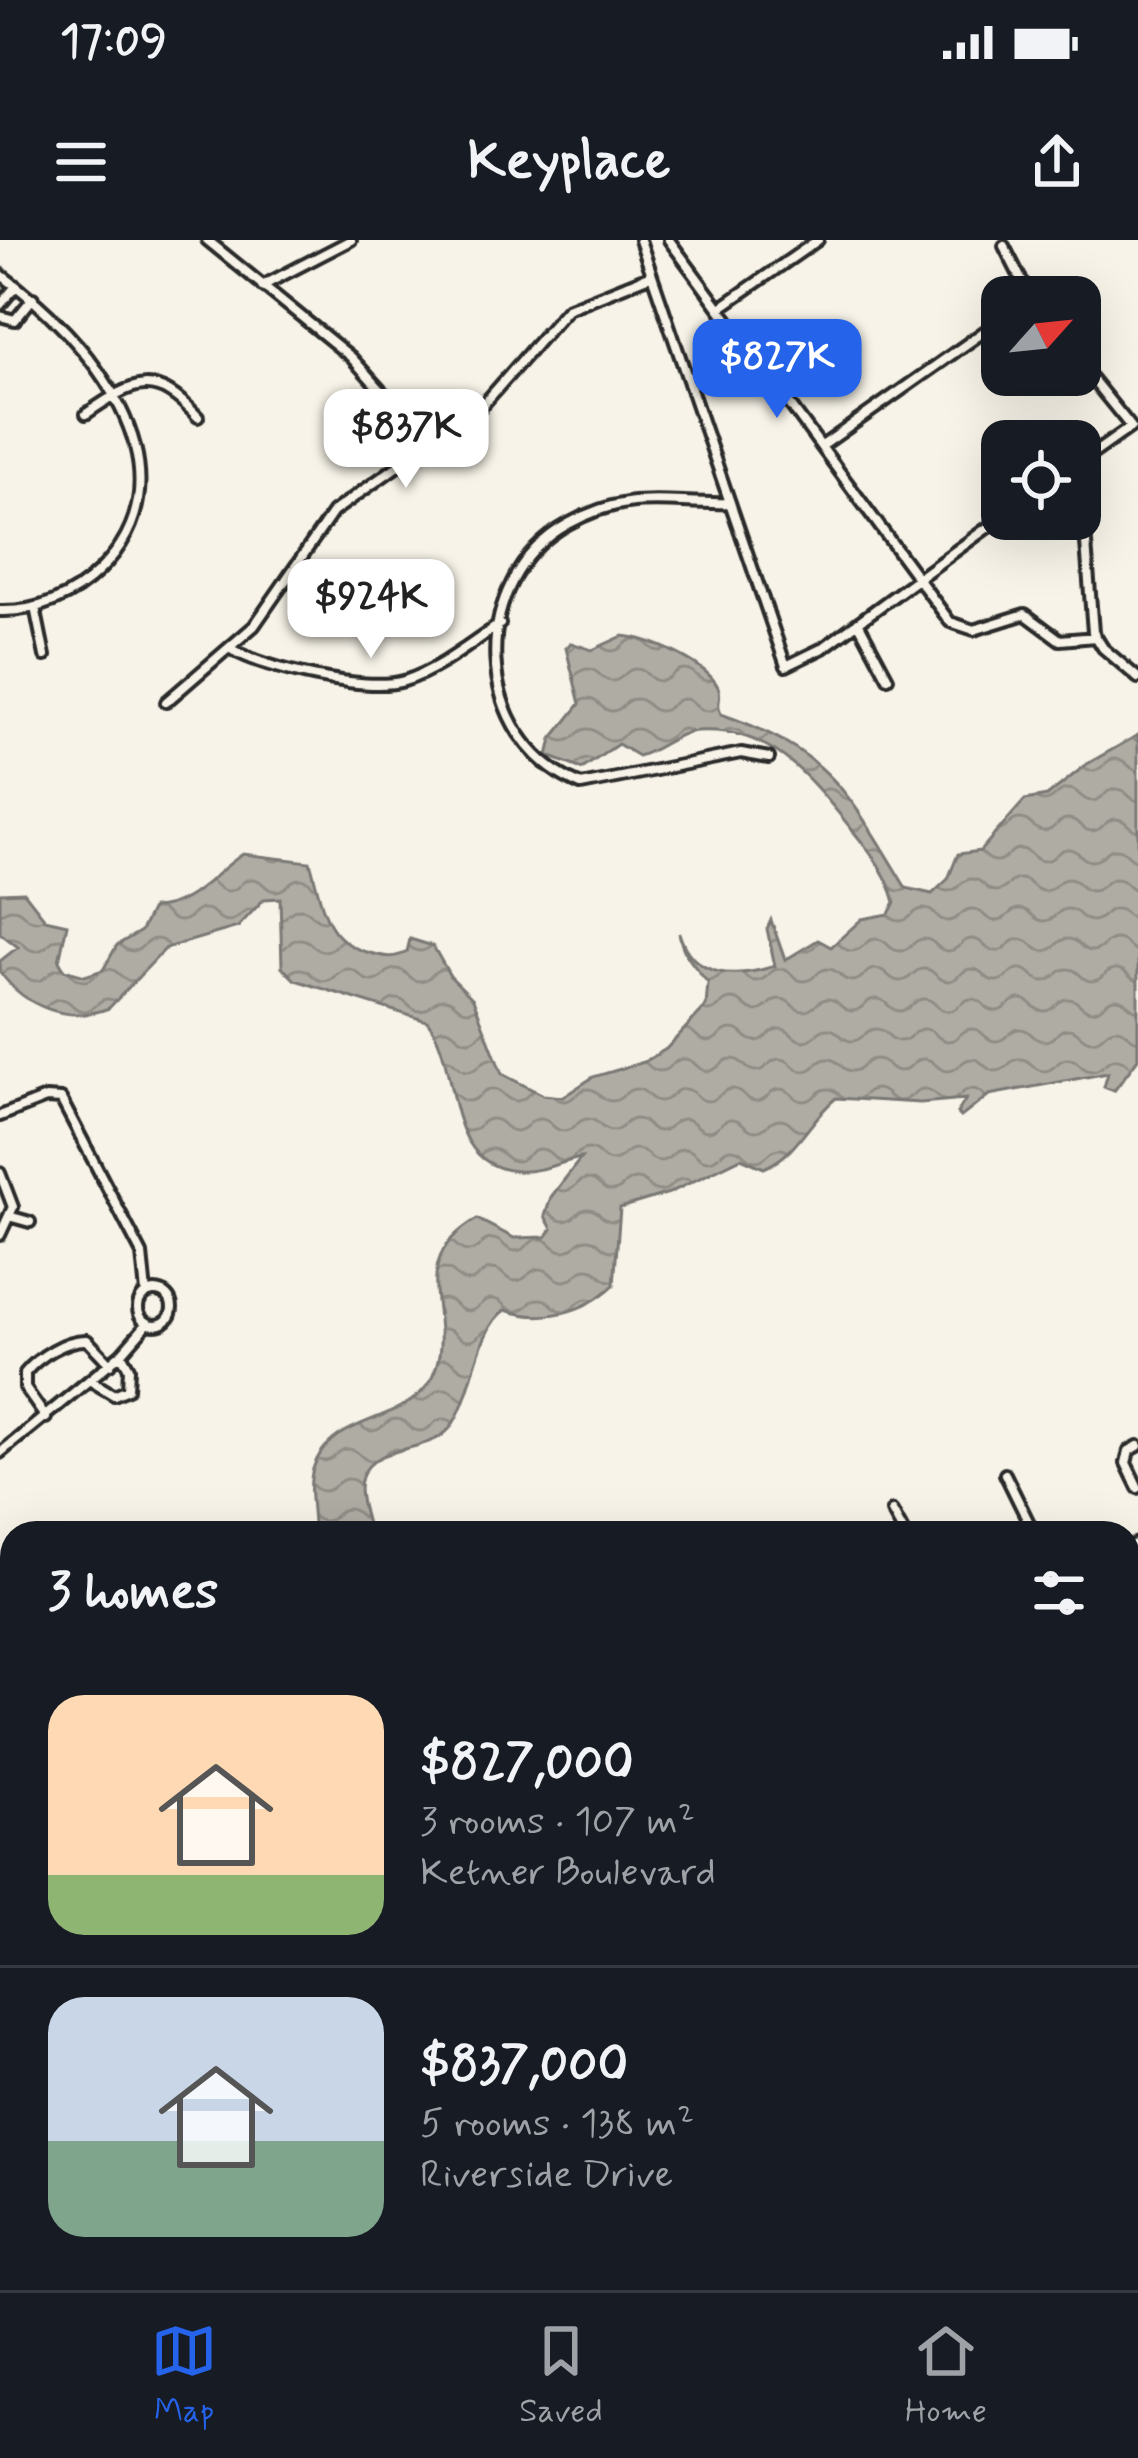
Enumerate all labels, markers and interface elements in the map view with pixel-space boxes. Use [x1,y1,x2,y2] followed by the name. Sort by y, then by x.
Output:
[60,13,167,72] text: 17:09
[468,127,670,198] text: Keyplace
[48,129,114,195] icon: menu
[1024,129,1090,195] icon: share
[981,276,1101,396] north arrow
[981,276,1101,540] map controls
[693,319,861,421] pin: $827K
[720,332,834,383] text: $827K
[322,389,490,491] pin: $837K
[351,402,461,453] text: $837K
[981,420,1101,540] button: locate
[287,559,455,661] pin: $924K
[314,572,428,623] text: $924K
[48,1560,218,1626] text: 3 homes
[1026,1560,1092,1626] icon: filters
[420,1731,634,1797] text: $827,000
[144,1743,288,1887] icon: home
[420,1797,695,1848] text: 3 rooms · 107 m²
[420,1848,716,1899] text: Ketner Boulevard
[420,2033,628,2099] text: $837,000
[144,2045,288,2189] icon: home
[420,2099,694,2150] text: 5 rooms · 138 m²
[420,2150,673,2201] text: Riverside Drive
[151,2318,217,2434] tab: Map
[519,2318,603,2434] tab: Saved
[905,2318,987,2434] tab: Home

